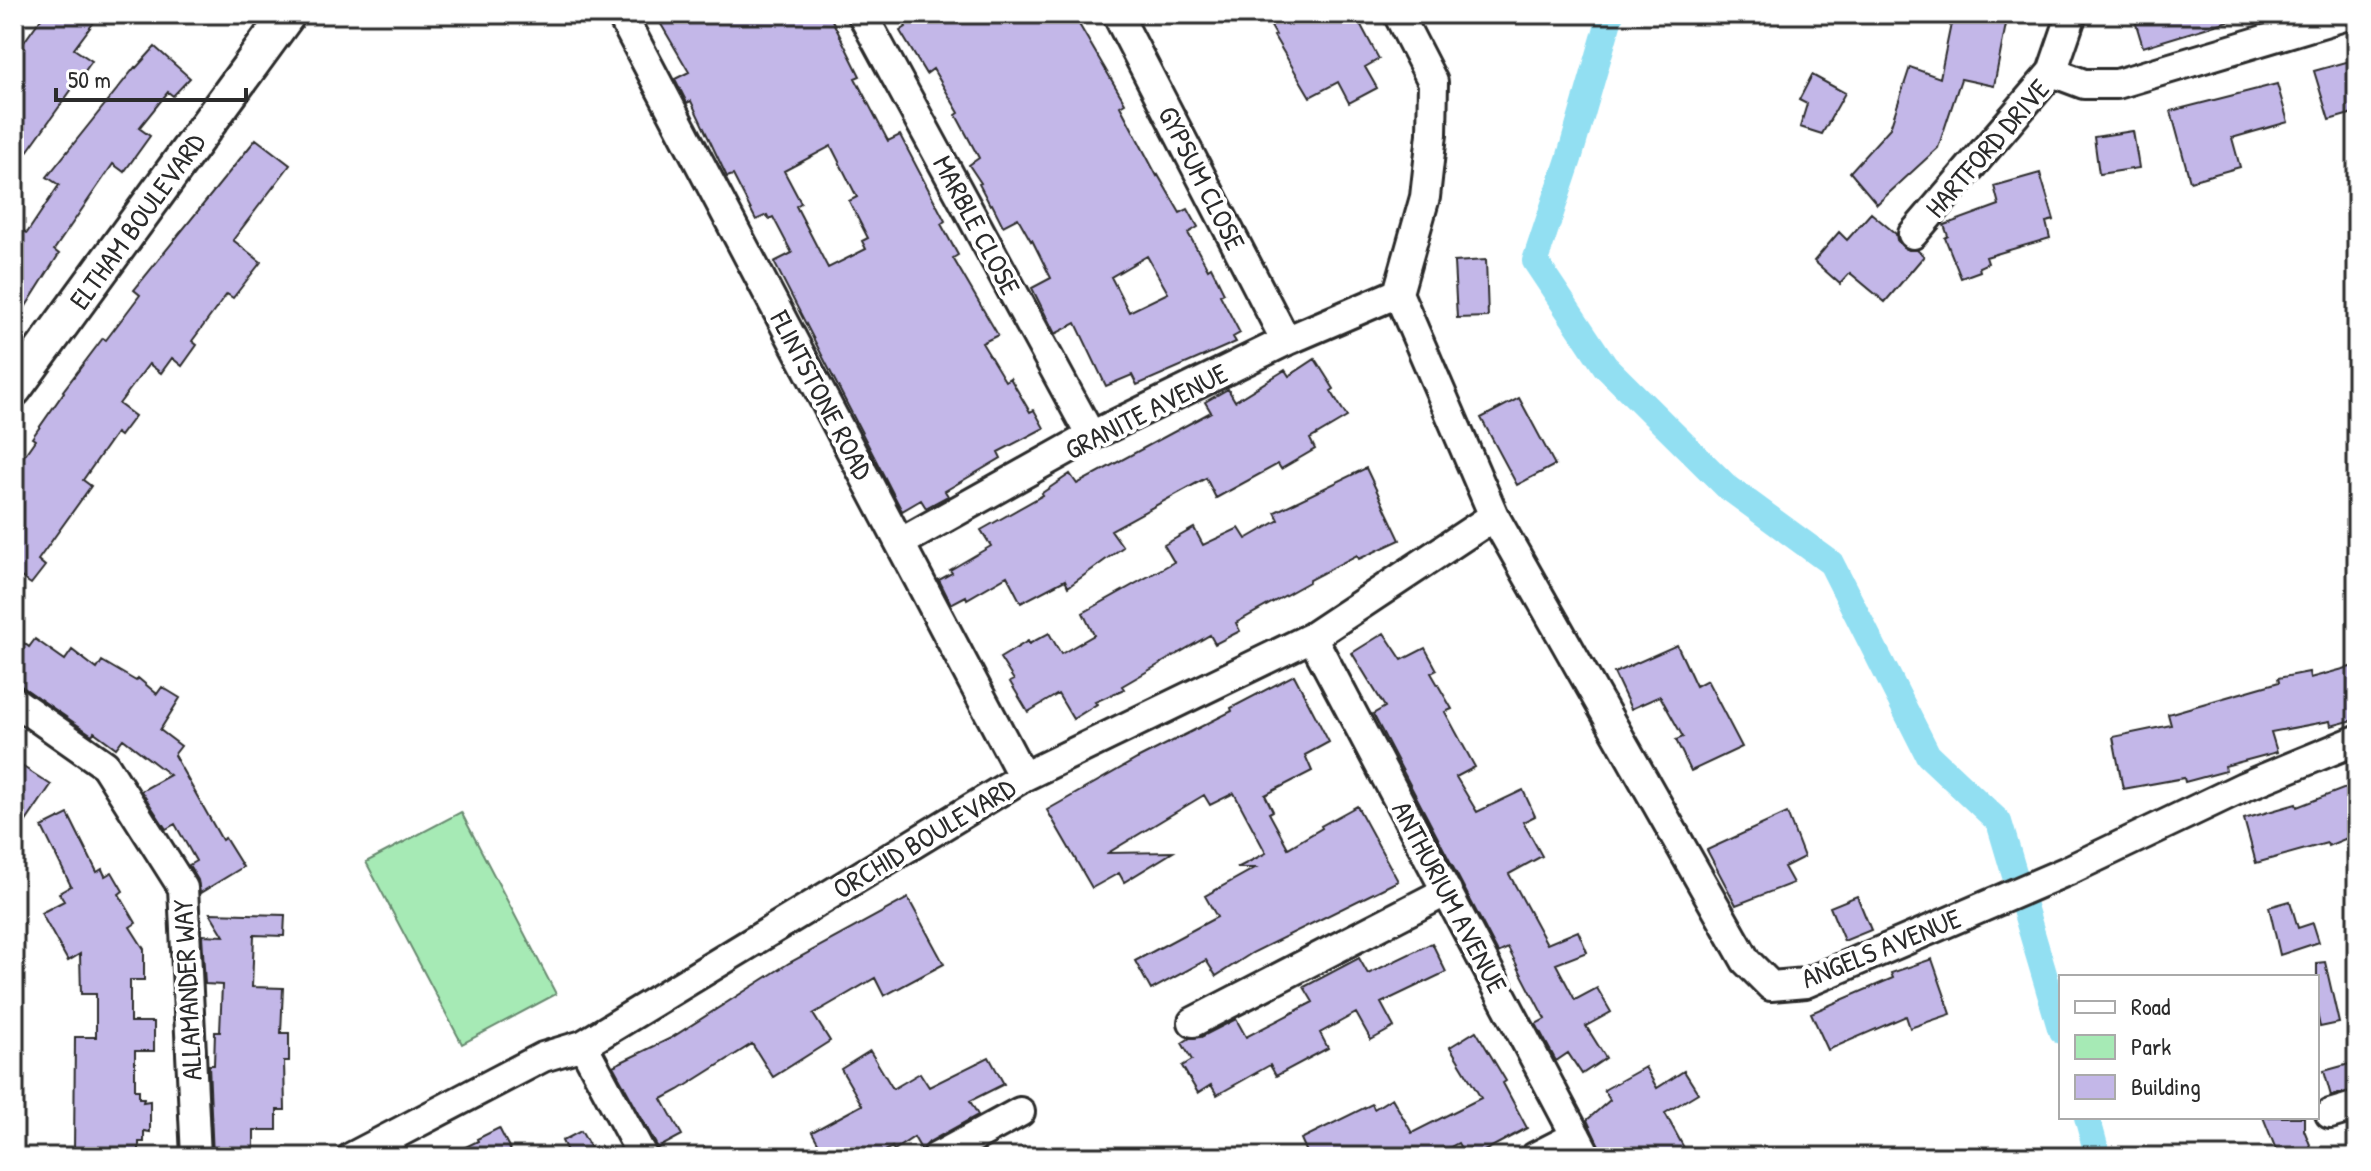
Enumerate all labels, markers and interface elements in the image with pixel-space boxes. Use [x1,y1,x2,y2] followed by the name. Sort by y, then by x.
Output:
[56,52,246,102] scale bar
[68,63,111,95] text: 50 m
[1916,71,2058,225] street label: HARTFORD DRIVE
[1149,99,1255,257] street label: GYPSUM CLOSE
[60,125,214,317] street label: ELTHAM BOULEVARD
[924,149,1030,301] street label: MARBLE CLOSE
[761,303,883,487] street label: FLINTSTONE ROAD
[1058,354,1234,468] street label: GRANITE AVENUE
[826,768,1023,907] street label: ORCHID BOULEVARD
[1383,794,1517,1000] street label: ANTHURIUM AVENUE
[163,898,211,1082] street label: ALLAMANDER WAY
[1796,899,1966,997] street label: ANGELS AVENUE
[2059,975,2319,1119] legend
[2131,990,2170,1022] text: Road
[2131,1030,2171,1062] text: Park
[2131,1070,2201,1102] text: Building

